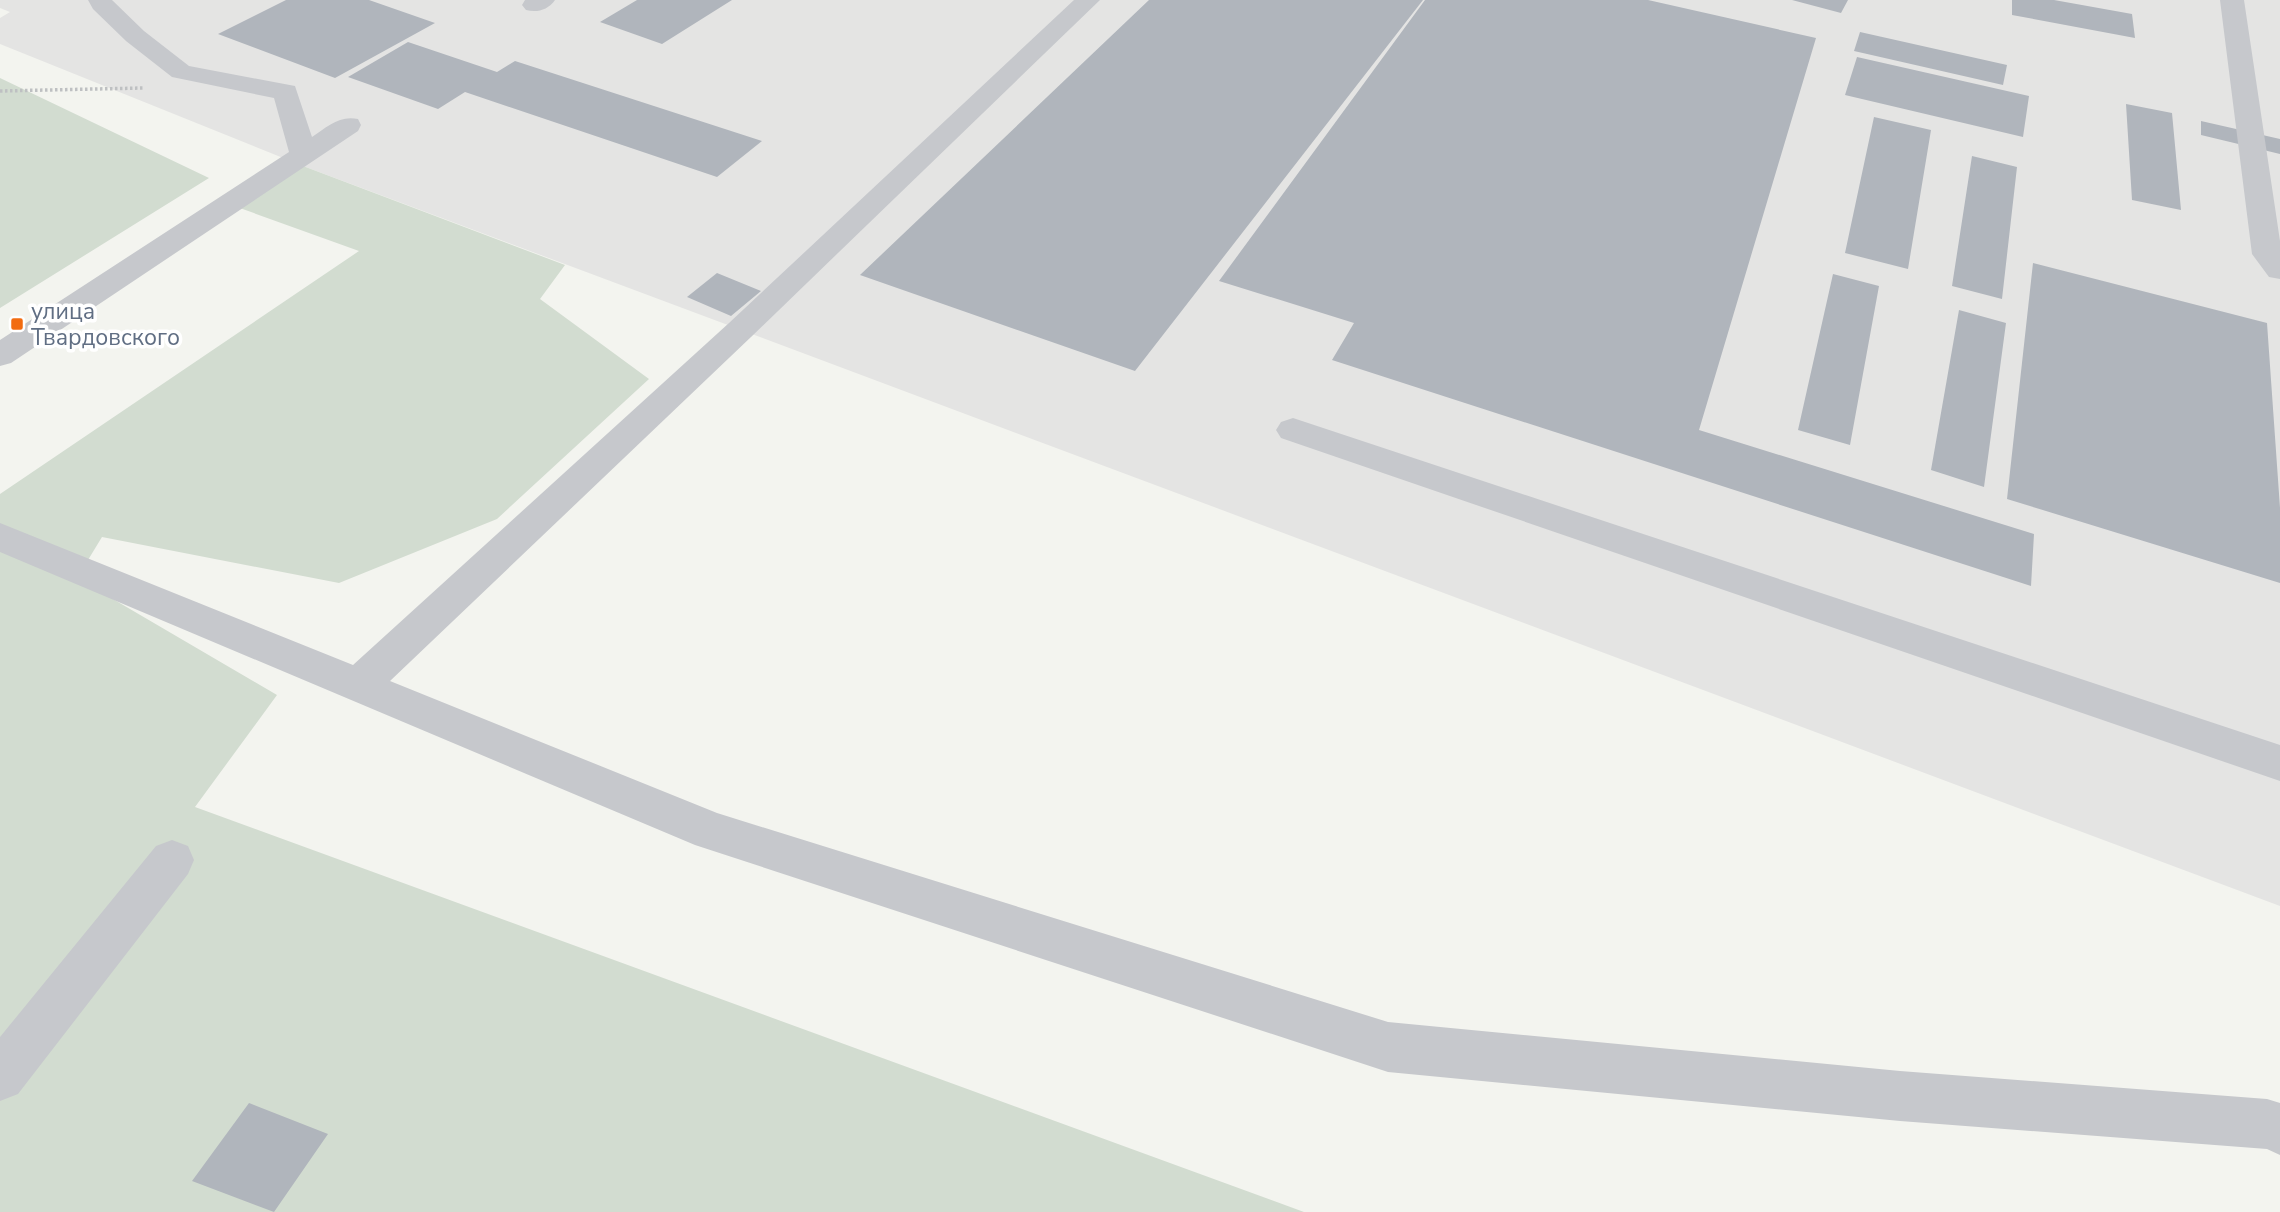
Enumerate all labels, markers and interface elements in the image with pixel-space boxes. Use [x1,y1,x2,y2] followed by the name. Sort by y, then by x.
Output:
[31,296,180,353] place label: улица Твардовского
[9,316,25,332] marker: улица Твардовского

